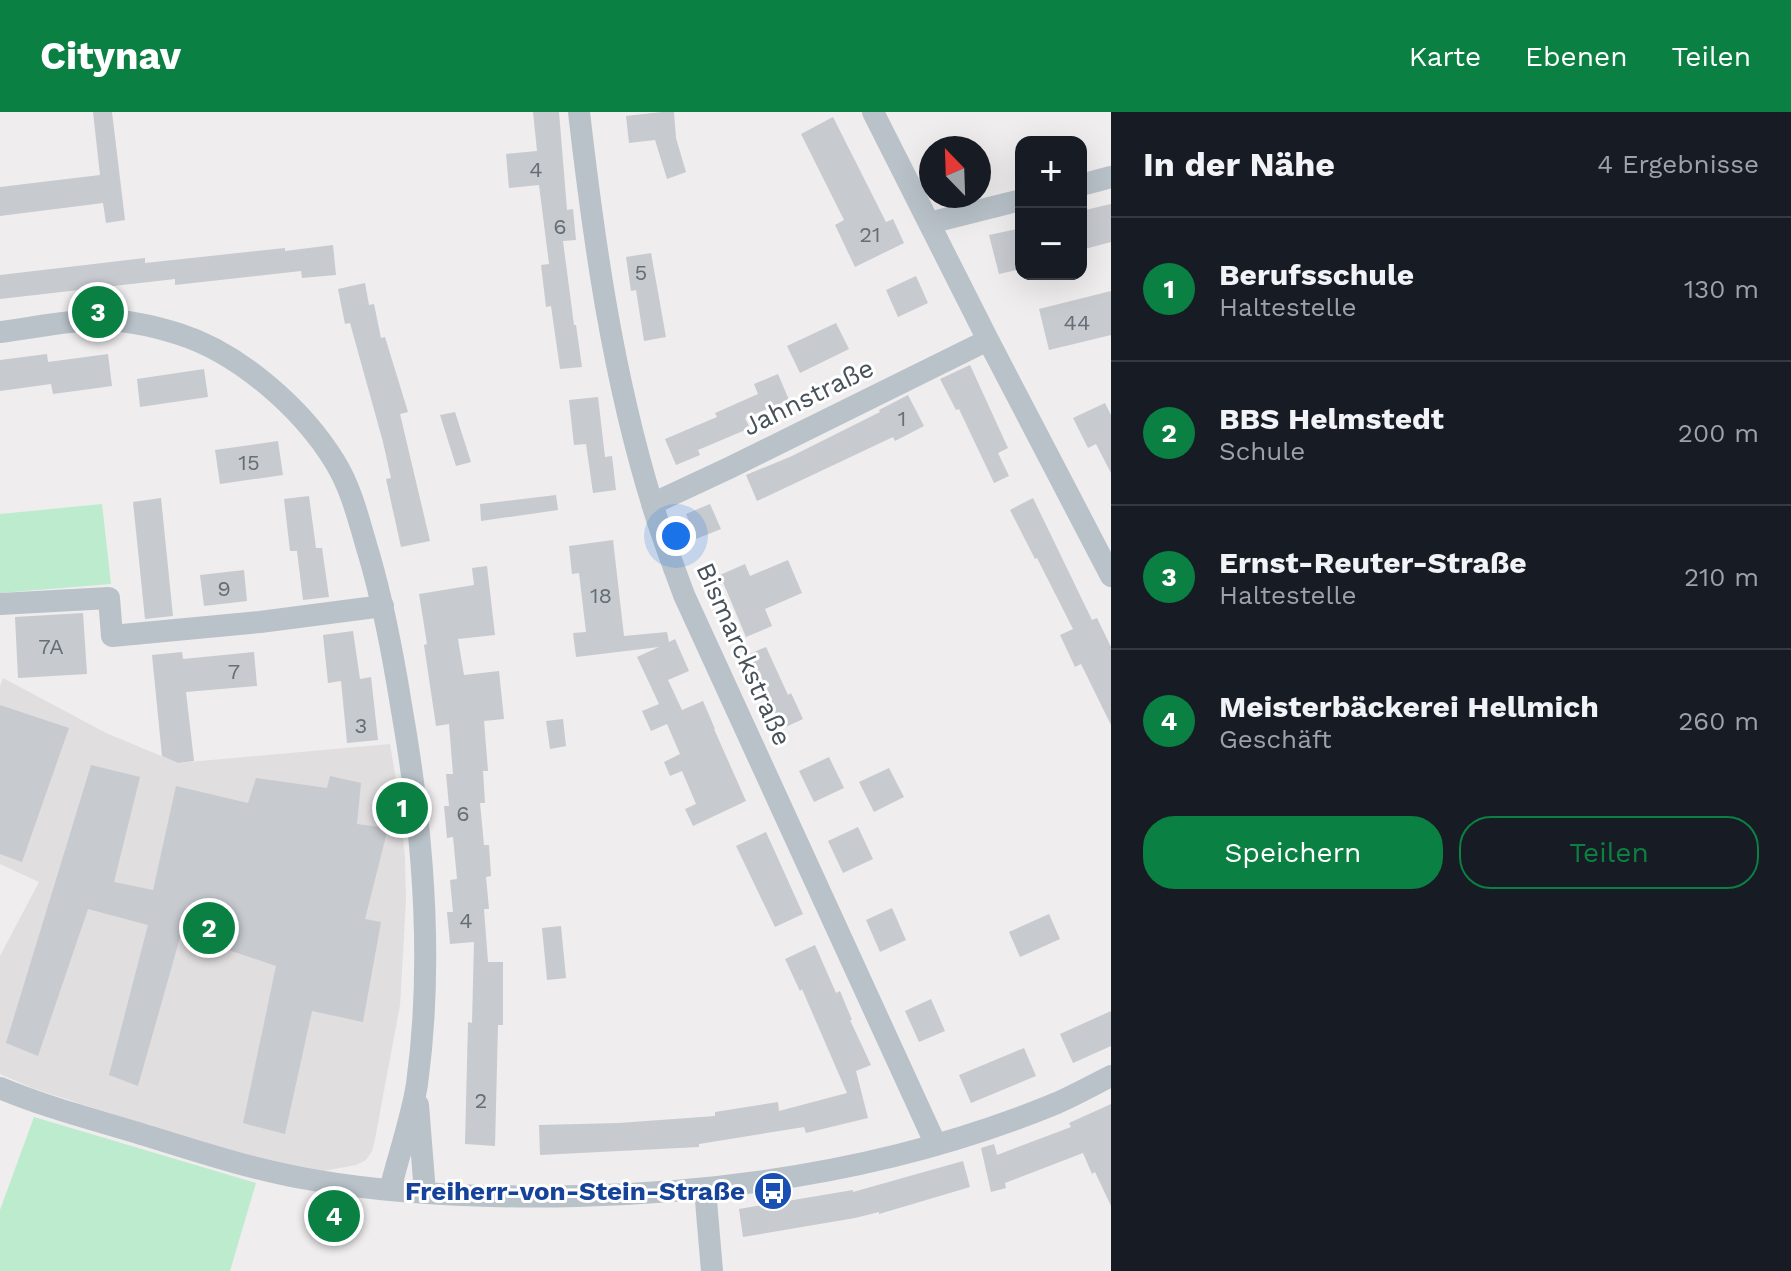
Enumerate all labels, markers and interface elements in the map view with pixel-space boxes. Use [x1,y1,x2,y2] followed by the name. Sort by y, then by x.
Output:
[40,34,181,78] text: Citynav
[1409,40,1481,73] text: Karte
[1525,40,1628,73] text: Ebenen
[1672,40,1751,73] text: Teilen
[919,136,991,208] north arrow
[1015,136,1087,280] map controls
[1015,136,1087,208] button: +
[1143,144,1335,184] text: In der Nähe
[1597,149,1759,179] text: 4 Ergebnisse
[529,157,543,182] house number: 4
[1015,208,1087,280] button: −
[553,214,567,239] house number: 6
[859,222,881,247] house number: 21
[1219,257,1414,292] text: Berufsschule
[635,260,647,285] house number: 5
[1163,274,1175,304] text: 1
[1684,274,1759,304] text: 130 m
[72,282,124,342] pin: 3
[1219,292,1357,322] text: Haltestelle
[1064,310,1090,335] house number: 44
[738,352,878,442] street label: Jahnstraße
[1219,401,1444,436] text: BBS Helmstedt
[898,406,906,431] house number: 1
[1161,418,1177,448] text: 2
[1678,418,1759,448] text: 200 m
[1219,436,1305,466] text: Schule
[238,450,260,475] house number: 15
[656,516,696,556] your location
[1219,545,1527,580] text: Ernst-Reuter-Straße
[690,558,798,750] street label: Bismarckstraße
[1161,562,1177,592] text: 3
[1684,562,1759,592] text: 210 m
[217,576,231,601] house number: 9
[1219,580,1357,610] text: Haltestelle
[590,583,612,608] house number: 18
[38,634,64,659] house number: 7A
[228,659,240,684] house number: 7
[1219,689,1599,724] text: Meisterbäckerei Hellmich
[1161,706,1177,736] text: 4
[1678,706,1759,736] text: 260 m
[355,713,367,738] house number: 3
[1219,724,1332,754] text: Geschäft
[376,778,428,838] pin: 1
[456,801,470,826] house number: 6
[1143,816,1443,889] button: Speichern
[1459,816,1759,889] button: Teilen
[183,898,235,958] pin: 2
[459,908,473,933] house number: 4
[475,1088,487,1113] house number: 2
[752,1170,794,1212] bus stop icon: Freiherr-von-Stein-Straße
[405,1176,745,1206] place label: Freiherr-von-Stein-Straße
[308,1186,360,1246] pin: 4

